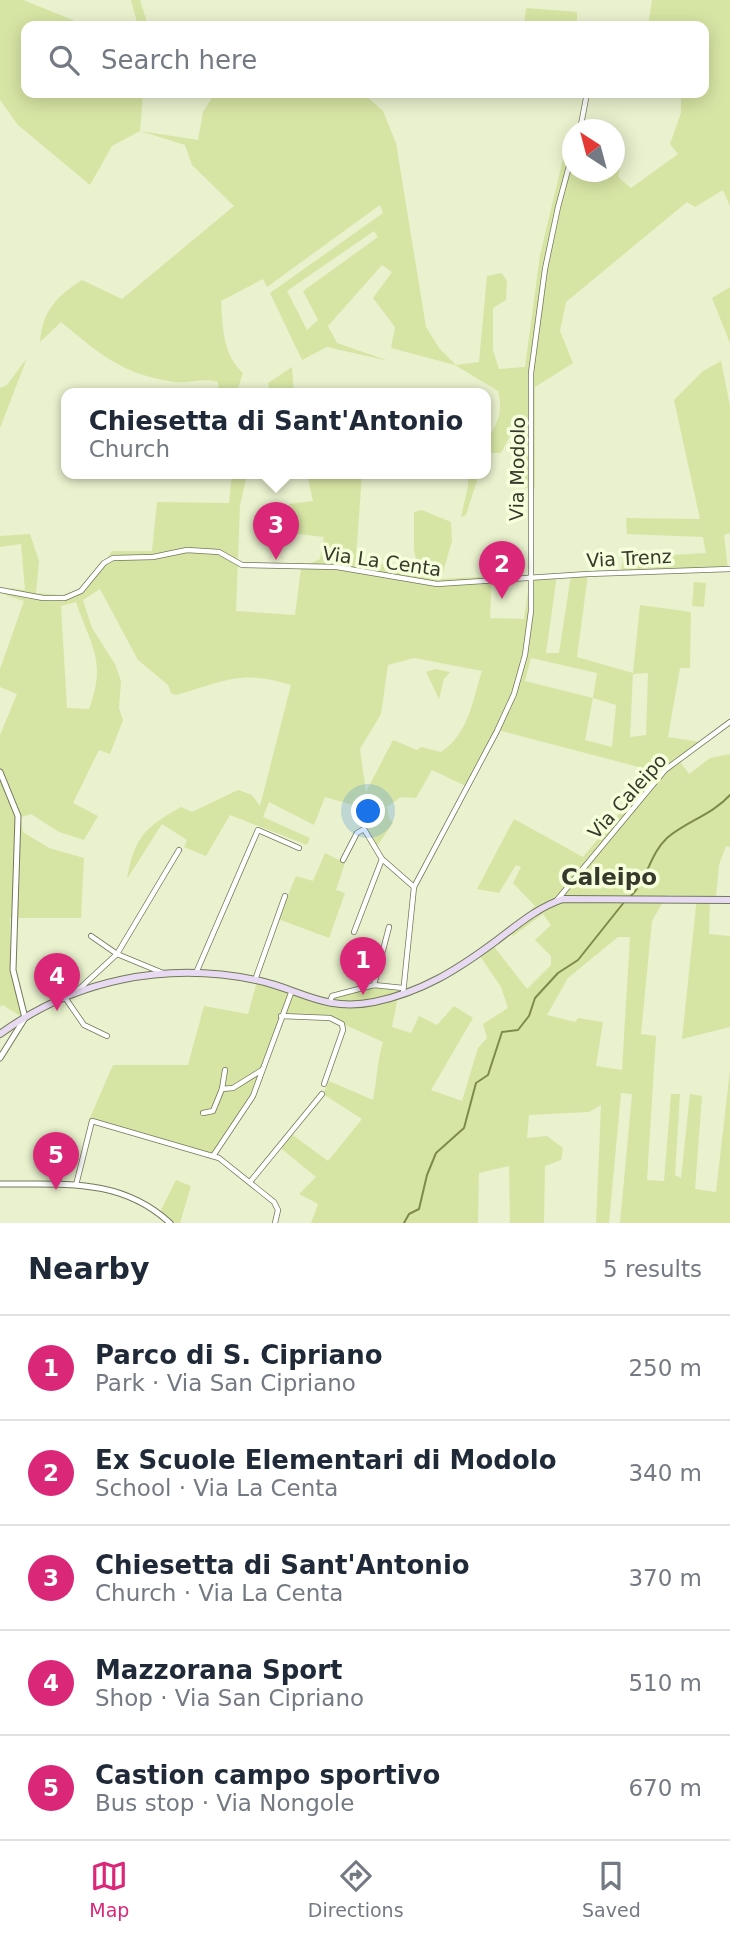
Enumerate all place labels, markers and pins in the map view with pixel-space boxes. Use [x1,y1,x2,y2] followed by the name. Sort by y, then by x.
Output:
[253,502,299,560] pin: 3
[479,541,525,599] pin: 2
[340,937,386,995] pin: 1
[34,953,80,1011] pin: 4
[33,1132,79,1190] pin: 5

